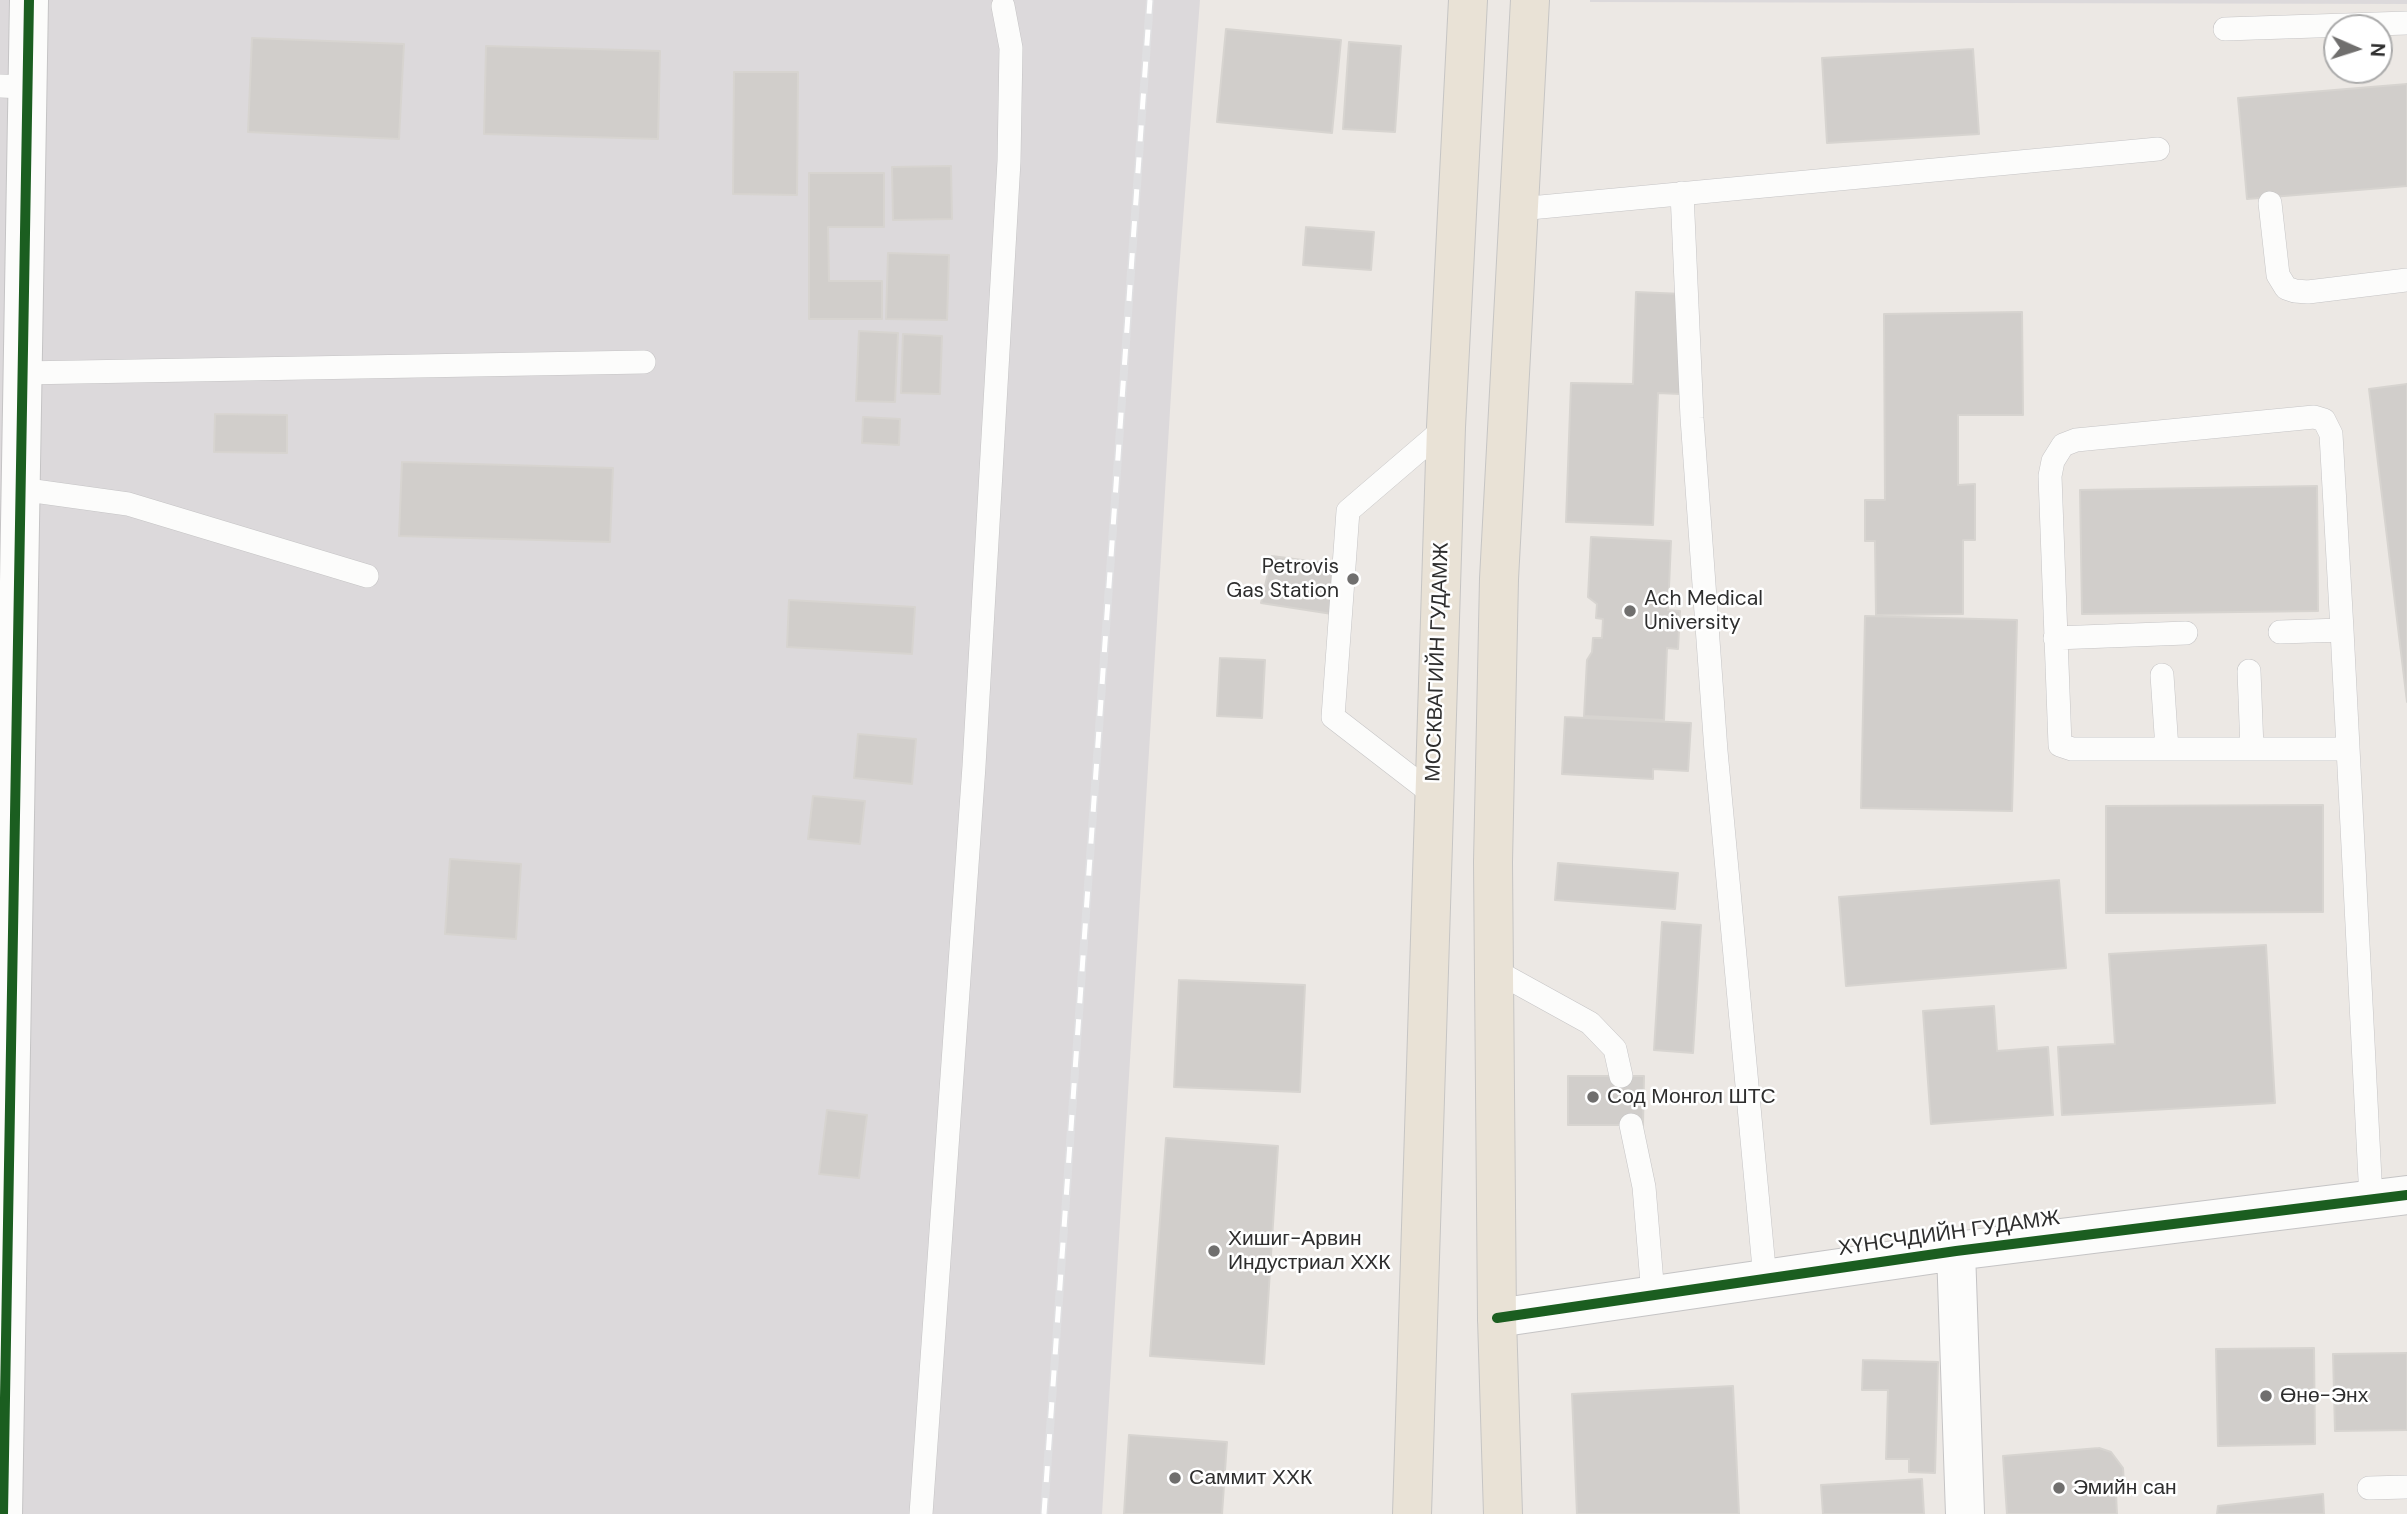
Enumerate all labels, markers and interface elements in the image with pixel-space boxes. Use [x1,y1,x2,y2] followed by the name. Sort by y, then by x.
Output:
[2323,14,2393,84] north arrow
[2365,42,2390,58] text: N
[1421,542,1455,782] street label: МОСКВАГИЙН ГУДАМЖ
[1226,554,1339,604] place label: Petrovis Gas Station
[1345,571,1361,587] marker: Petrovis Gas Station
[1644,586,1763,636] place label: Ach Medical University
[1622,603,1638,619] marker: Ach Medical University
[1607,1084,1776,1110] place label: Сод Монгол ШТС
[1585,1089,1601,1105] marker: Сод Монгол ШТС
[1837,1206,2061,1262] street label: ХҮНСЧДИЙН ГУДАМЖ
[1228,1226,1391,1276] place label: Хишиг-Арвин Индустриал ХХК
[1206,1243,1222,1259] marker: Хишиг-Арвин Индустриал ХХК
[2280,1383,2368,1409] place label: Өнө-Энх
[2258,1388,2274,1404] marker: Өнө-Энх
[1189,1465,1312,1491] place label: Саммит ХХК
[1167,1470,1183,1486] marker: Саммит ХХК
[2073,1475,2177,1501] place label: Эмийн сан
[2051,1480,2067,1496] marker: Эмийн сан

